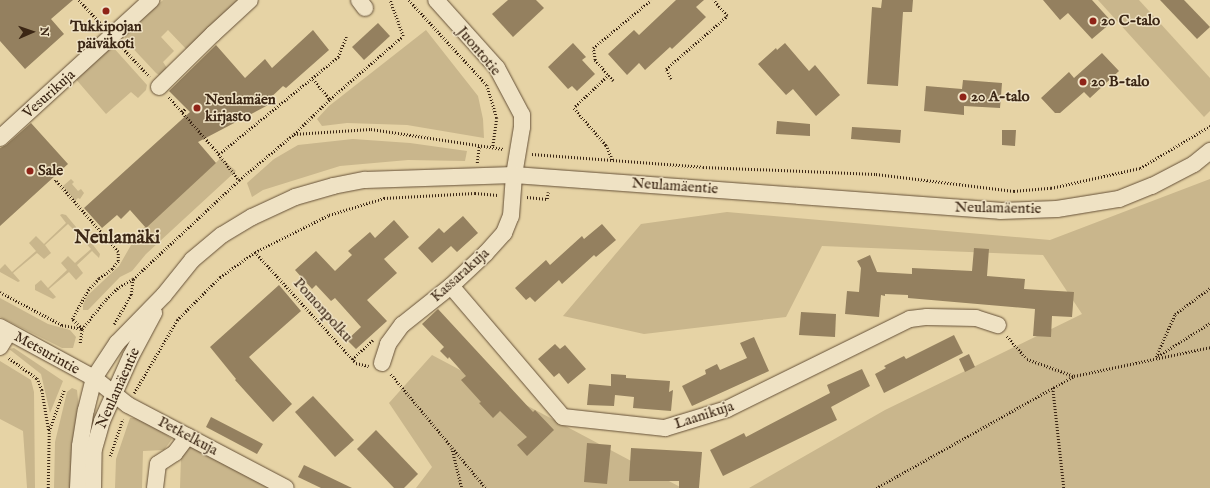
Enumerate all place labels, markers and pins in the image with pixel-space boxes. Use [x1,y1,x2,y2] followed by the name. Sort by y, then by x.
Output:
[101,6,111,16] marker: Tukkipojan päiväkoti
[1101,12,1160,30] place label: 20 C-talo
[1088,16,1098,26] marker: 20 C-talo
[70,17,142,52] place label: Tukkipojan päiväkoti
[1091,73,1149,91] place label: 20 B-talo
[1078,77,1088,87] marker: 20 B-talo
[971,88,1030,106] place label: 20 A-talo
[205,90,276,125] place label: Neulamäen kirjasto
[958,92,968,102] marker: 20 A-talo
[192,103,202,113] marker: Neulamäen kirjasto
[38,162,63,180] place label: Sale
[25,166,35,176] marker: Sale

